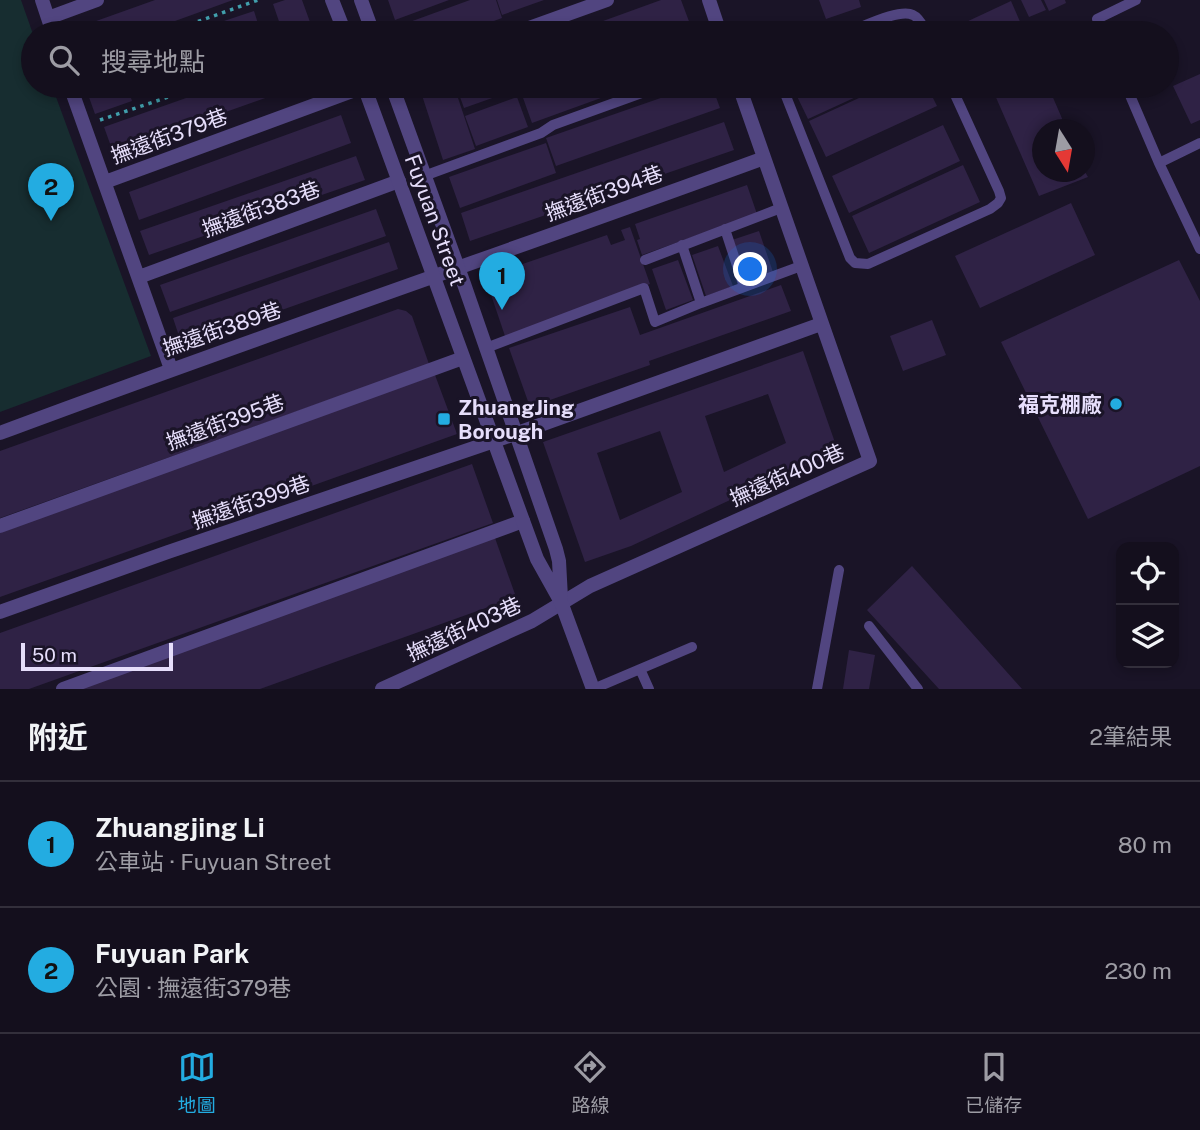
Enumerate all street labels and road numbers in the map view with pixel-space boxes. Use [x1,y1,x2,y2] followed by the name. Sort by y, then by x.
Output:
[107,103,231,169] street label: 撫遠街379巷
[400,151,470,289] street label: Fuyuan Street
[542,160,666,226] street label: 撫遠街394巷
[199,176,323,242] street label: 撫遠街383巷
[159,297,285,361] street label: 撫遠街389巷
[163,389,287,455] street label: 撫遠街395巷
[726,439,848,511] street label: 撫遠街400巷
[189,470,313,534] street label: 撫遠街399巷
[403,592,525,666] street label: 撫遠街403巷

